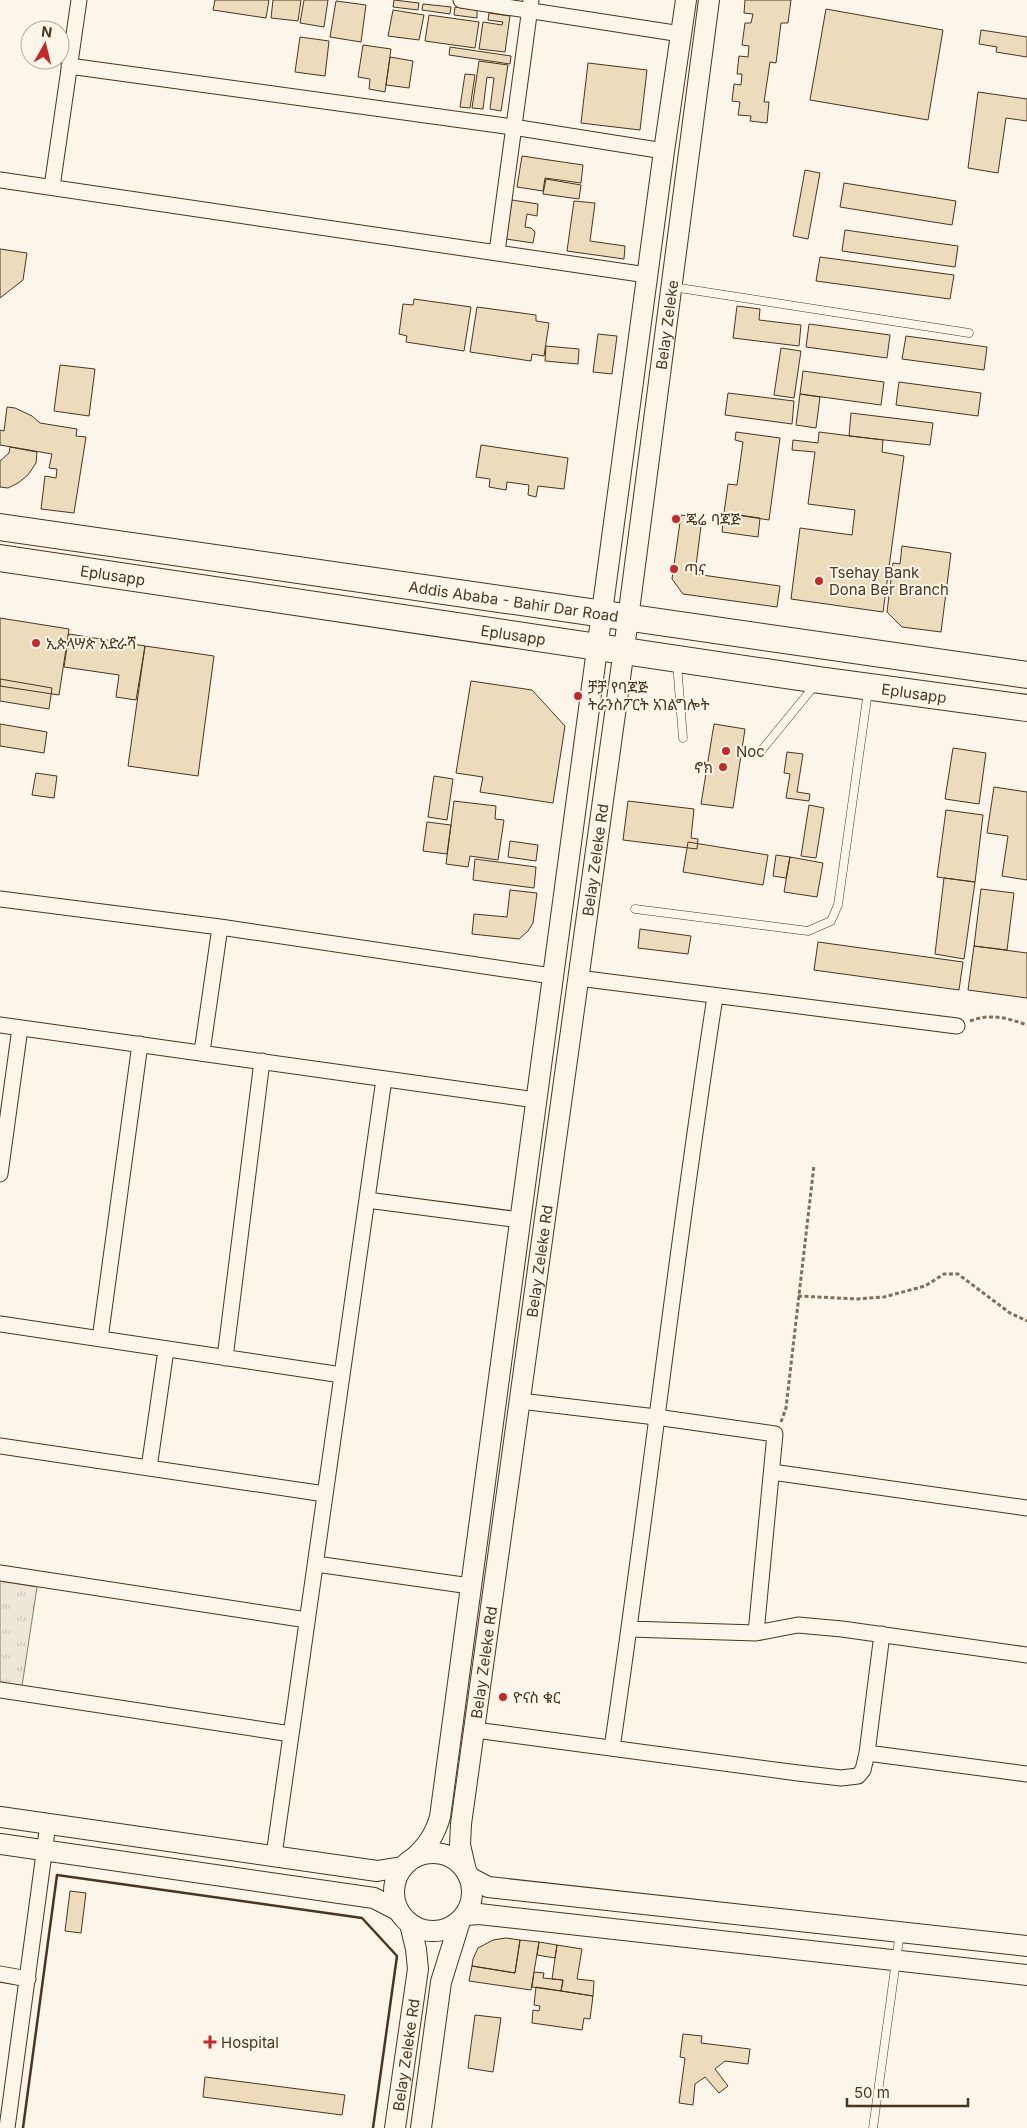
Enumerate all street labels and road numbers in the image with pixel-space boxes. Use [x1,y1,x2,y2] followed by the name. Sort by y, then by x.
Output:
[651,279,682,371] street label: Belay Zeleke
[79,561,147,589] street label: Eplusapp
[408,577,620,626] street label: Addis Ababa - Bahir Dar Road
[480,620,547,649] street label: Eplusapp
[880,679,948,707] street label: Eplusapp
[578,803,612,917] street label: Belay Zeleke Rd
[522,1204,556,1318] street label: Belay Zeleke Rd
[466,1605,501,1720] street label: Belay Zeleke Rd
[388,1997,423,2112] street label: Belay Zeleke Rd

